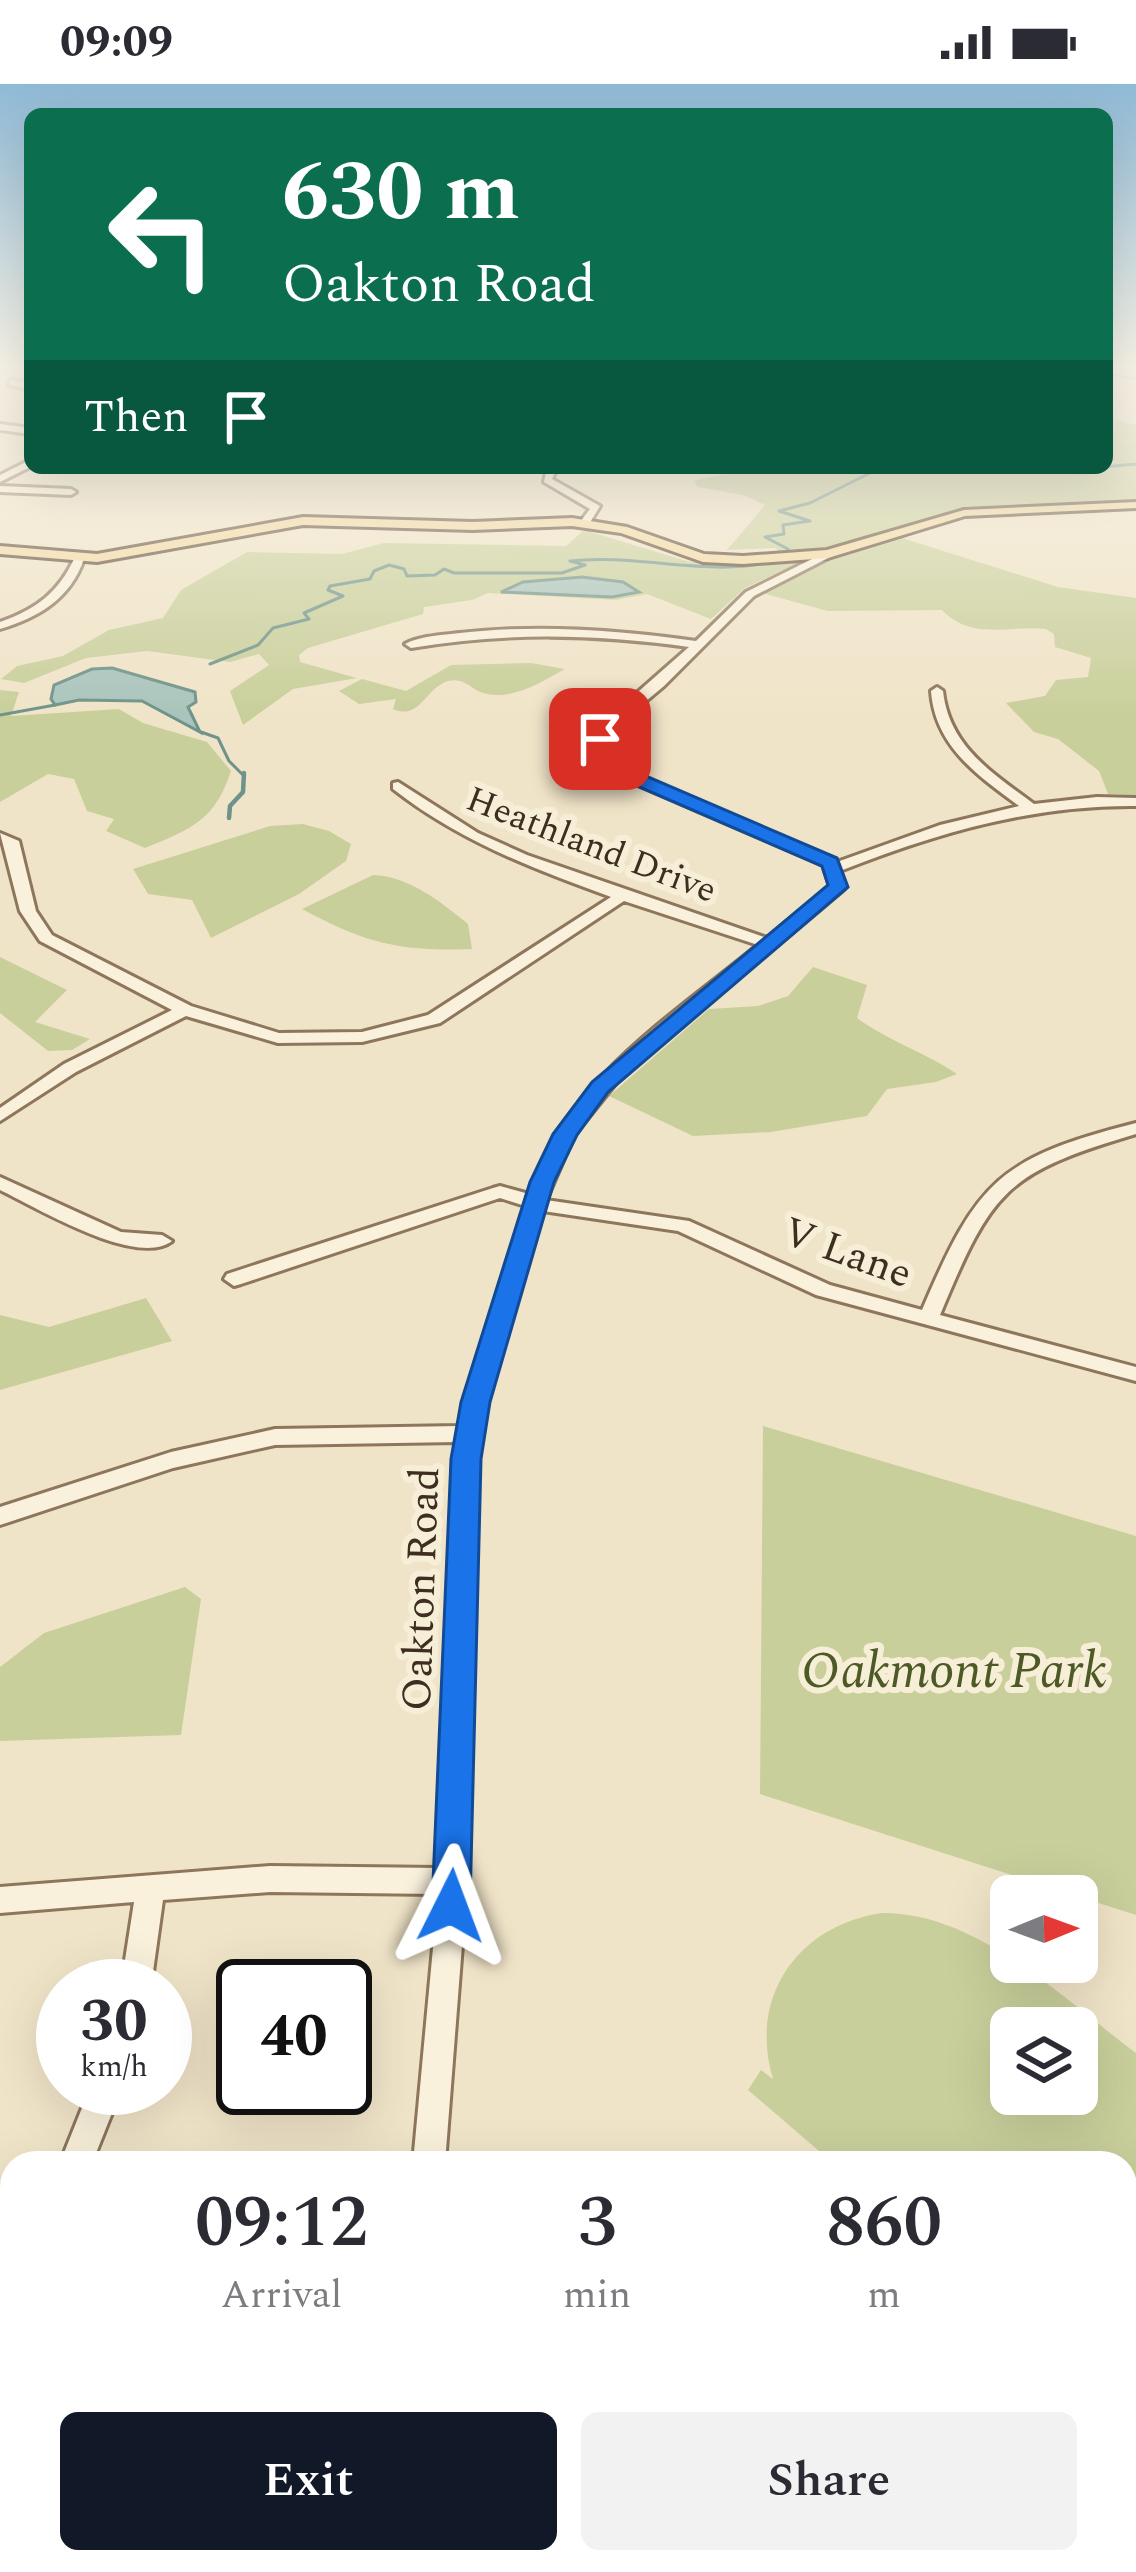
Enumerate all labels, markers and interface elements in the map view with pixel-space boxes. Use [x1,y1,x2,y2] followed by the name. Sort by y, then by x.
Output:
[60,8,173,77] text: 09:09
[282,129,520,257] text: 630 m
[84,156,240,312] icon: left
[282,244,596,326] text: Oakton Road
[84,383,189,452] text: Then
[213,384,279,450] icon: arrive
[549,688,651,790] pin
[567,706,633,772] icon: arrive
[458,772,724,918] street label: Heathland Drive
[774,1201,921,1306] street label: V Lane
[386,1466,457,1712] street label: Oakton Road
[801,1633,1107,1711] park label: Oakmont Park
[388,1843,514,1969] position arrow
[990,1875,1098,1983] north arrow
[990,1875,1098,2115] map controls
[216,1959,372,2115] speed limit sign: 40
[80,1976,148,2068] text: 30
[990,2007,1098,2115] button: layers
[80,2044,148,2090] text: km/h
[195,2169,368,2278] text: 09:12
[578,2169,616,2278] text: 3
[826,2169,942,2278] text: 860
[221,2266,342,2325] text: Arrival
[563,2266,631,2325] text: min
[867,2266,901,2325] text: m
[60,2412,557,2550] button: Exit
[581,2412,1077,2550] button: Share

